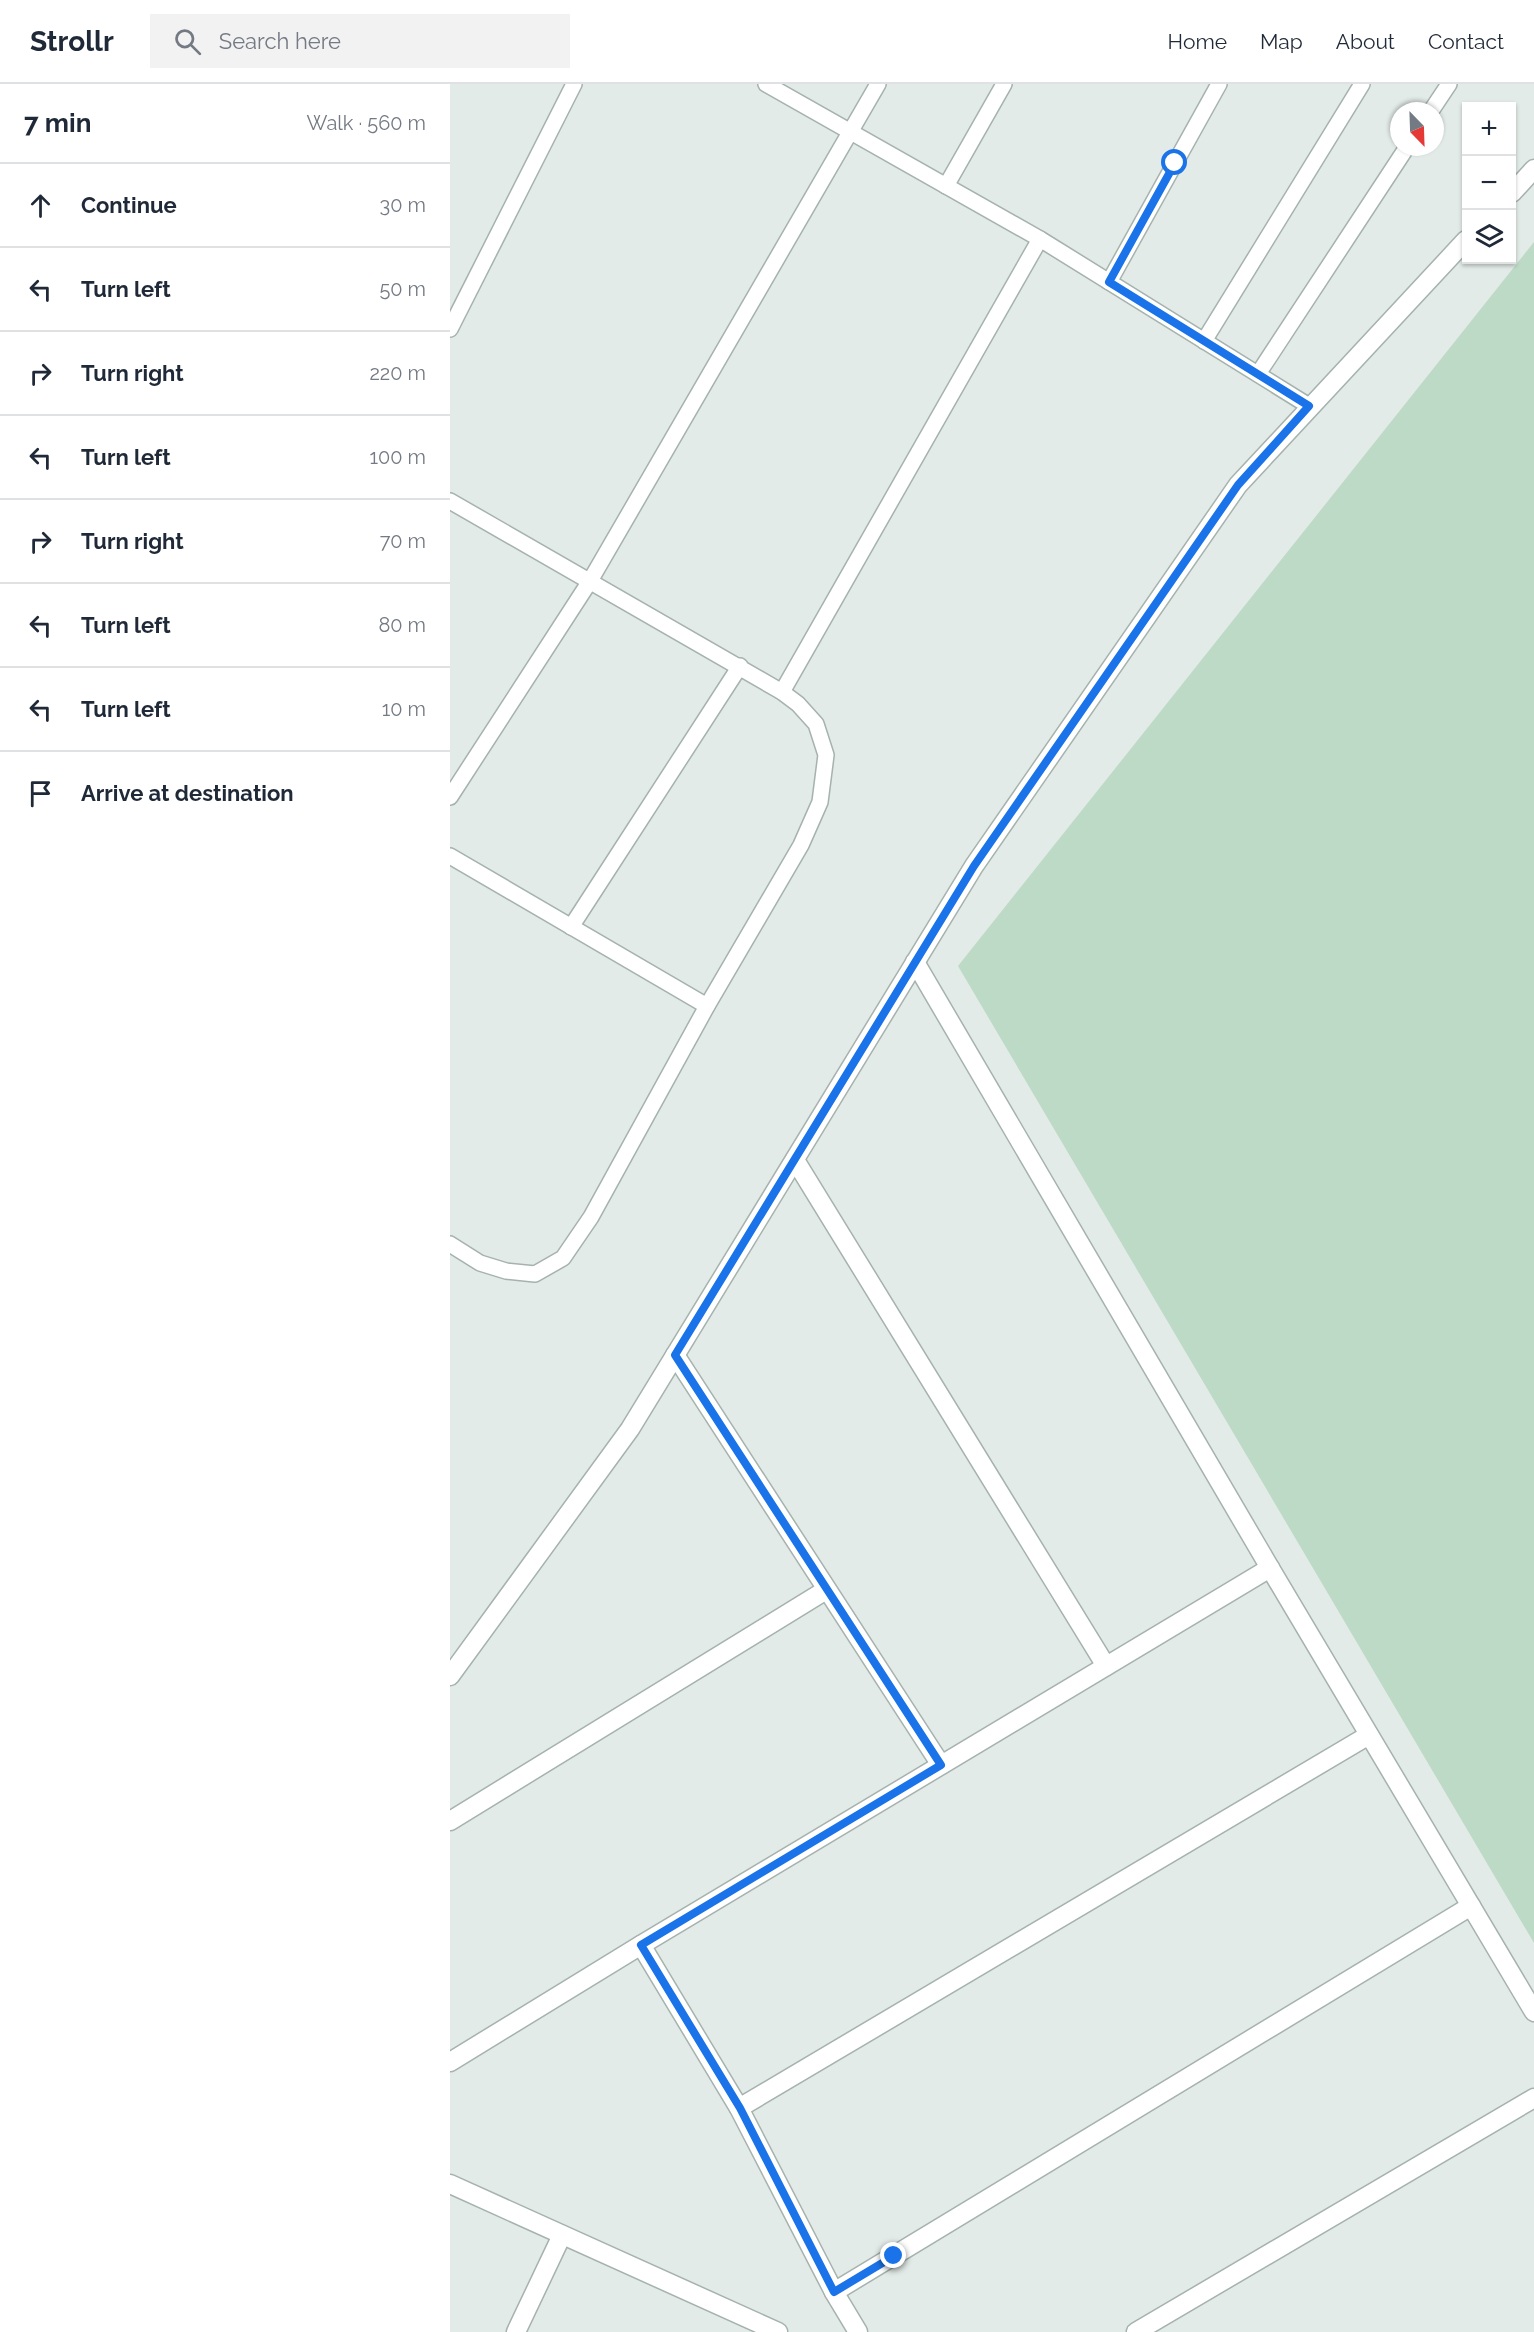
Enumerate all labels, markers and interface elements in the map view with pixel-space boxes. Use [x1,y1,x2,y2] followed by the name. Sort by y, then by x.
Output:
[150,14,570,68] search box
[30,25,114,58] text: Strollr
[171,25,204,58] icon: search
[219,28,341,54] text: Search here
[1168,29,1227,54] text: Home
[1260,29,1303,54] text: Map
[1336,29,1395,54] text: About
[1428,29,1504,54] text: Contact
[1390,102,1444,156] north arrow
[1462,102,1516,264] map controls
[1462,102,1516,156] button: +
[24,108,91,138] text: 7 min
[307,111,426,135] text: Walk · 560 m
[1161,149,1187,175] route start
[1462,156,1516,210] button: −
[24,189,57,222] icon: ahead
[81,192,177,218] text: Continue
[380,193,426,217] text: 30 m
[1462,210,1516,264] button: layers
[24,273,57,306] icon: left
[81,276,171,302] text: Turn left
[379,277,426,301] text: 50 m
[24,357,57,390] icon: right
[81,360,184,386] text: Turn right
[369,361,426,385] text: 220 m
[24,441,57,474] icon: left
[81,444,171,470] text: Turn left
[369,445,426,469] text: 100 m
[24,525,57,558] icon: right
[81,528,184,554] text: Turn right
[380,529,426,553] text: 70 m
[24,609,57,642] icon: left
[81,612,171,638] text: Turn left
[378,613,426,637] text: 80 m
[24,693,57,726] icon: left
[81,696,171,722] text: Turn left
[382,697,426,721] text: 10 m
[24,777,57,810] icon: arrive
[81,780,294,806] text: Arrive at destination
[880,2242,906,2268] route end

